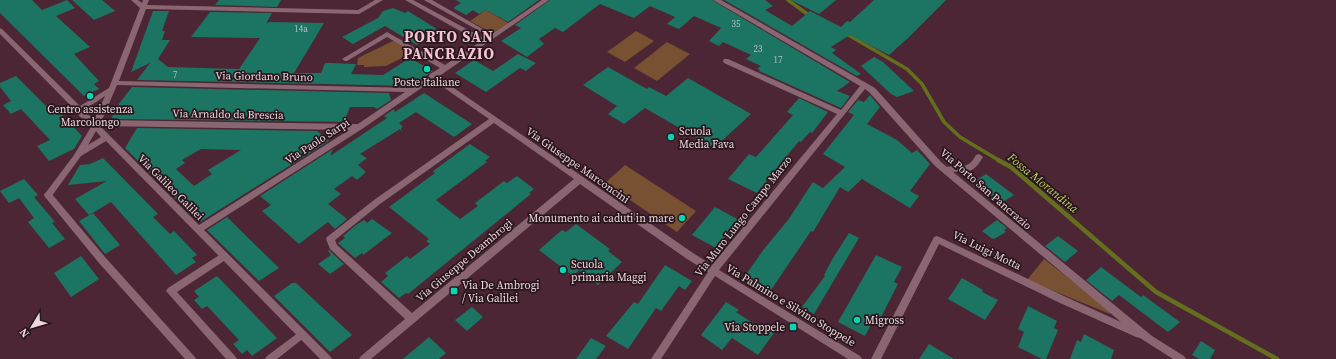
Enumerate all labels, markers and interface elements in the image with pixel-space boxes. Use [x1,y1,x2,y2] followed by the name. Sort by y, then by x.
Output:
[731,18,741,30] house number: 35
[294,23,308,35] house number: 14a
[403,26,495,64] district label: PORTO SAN PANCRAZIO
[753,43,763,55] house number: 23
[773,54,783,66] house number: 17
[422,64,432,74] marker: Poste Italiane
[215,68,313,85] street label: Via Giordano Bruno
[173,69,178,81] house number: 7
[394,75,461,90] place label: Poste Italiane
[85,91,95,101] marker: Centro assistenza Marcolongo
[47,102,133,130] place label: Centro assistenza Marcolongo
[172,106,284,123] street label: Via Arnaldo da Brescia
[282,115,352,168] street label: Via Paolo Sarpi
[523,124,633,207] street label: Via Giuseppe Marconcini
[679,124,735,152] place label: Scuola Media Fava
[666,132,676,142] marker: Scuola Media Fava
[937,145,1035,233] street label: Via Porto San Pancrazio
[1004,149,1082,217] water label: Fossa Morandina
[134,151,207,224] street label: Via Galileo Galilei
[691,153,795,280] street label: Via Muro Lungo Campo Marzo
[528,211,674,226] place label: Monumento ai caduti in mare
[677,213,687,223] marker: Monumento ai caduti in mare
[413,216,516,305] street label: Via Giuseppe Deambrogi
[950,227,1024,274] street label: Via Luigi Motta
[571,257,647,285] place label: Scuola primaria Maggi
[723,261,859,350] street label: Via Palmino e Silvino Stoppele
[558,265,568,275] marker: Scuola primaria Maggi
[462,278,540,306] place label: Via De Ambrogi / Via Galilei
[449,286,459,296] marker: Via De Ambrogi / Via Galilei
[12,307,52,347] north arrow
[865,313,904,328] place label: Migross
[852,315,862,325] marker: Migross
[724,320,785,335] place label: Via Stoppele
[788,322,798,332] marker: Via Stoppele
[16,325,33,341] text: N

